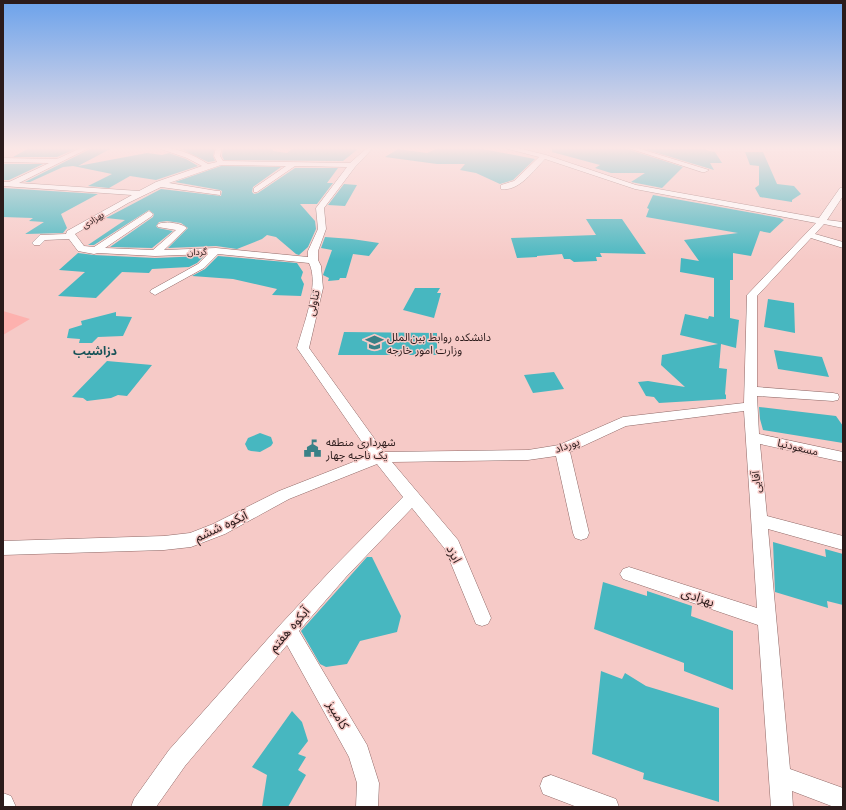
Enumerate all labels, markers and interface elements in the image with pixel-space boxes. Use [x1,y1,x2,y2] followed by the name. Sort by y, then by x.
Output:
[80,210,106,231] street label: بهزادی
[187,247,207,258] street label: گردان
[304,289,323,317] street label: تناولی
[387,331,491,357] place label: دانشکده روابط بین‌الملل وزارت امور خارجه
[364,333,384,353] school or university icon: دانشکده روابط بین‌الملل وزارت امور خارجه
[73,344,117,358] district label: دزاشیب
[553,435,582,457] street label: پورداد
[325,436,396,463] place label: شهرداری منطقه یک ناحیه چهار
[776,436,820,459] street label: مسعودنیا
[303,438,323,458] public building icon: شهرداری منطقه یک ناحیه چهار
[749,470,764,494] street label: آقایی
[192,507,252,548] street label: آبکوه ششم
[443,543,465,565] street label: ایزد
[679,584,717,611] street label: بهزادی
[266,603,315,656] street label: آبکوه هفتم
[323,697,352,733] street label: کامبیز

